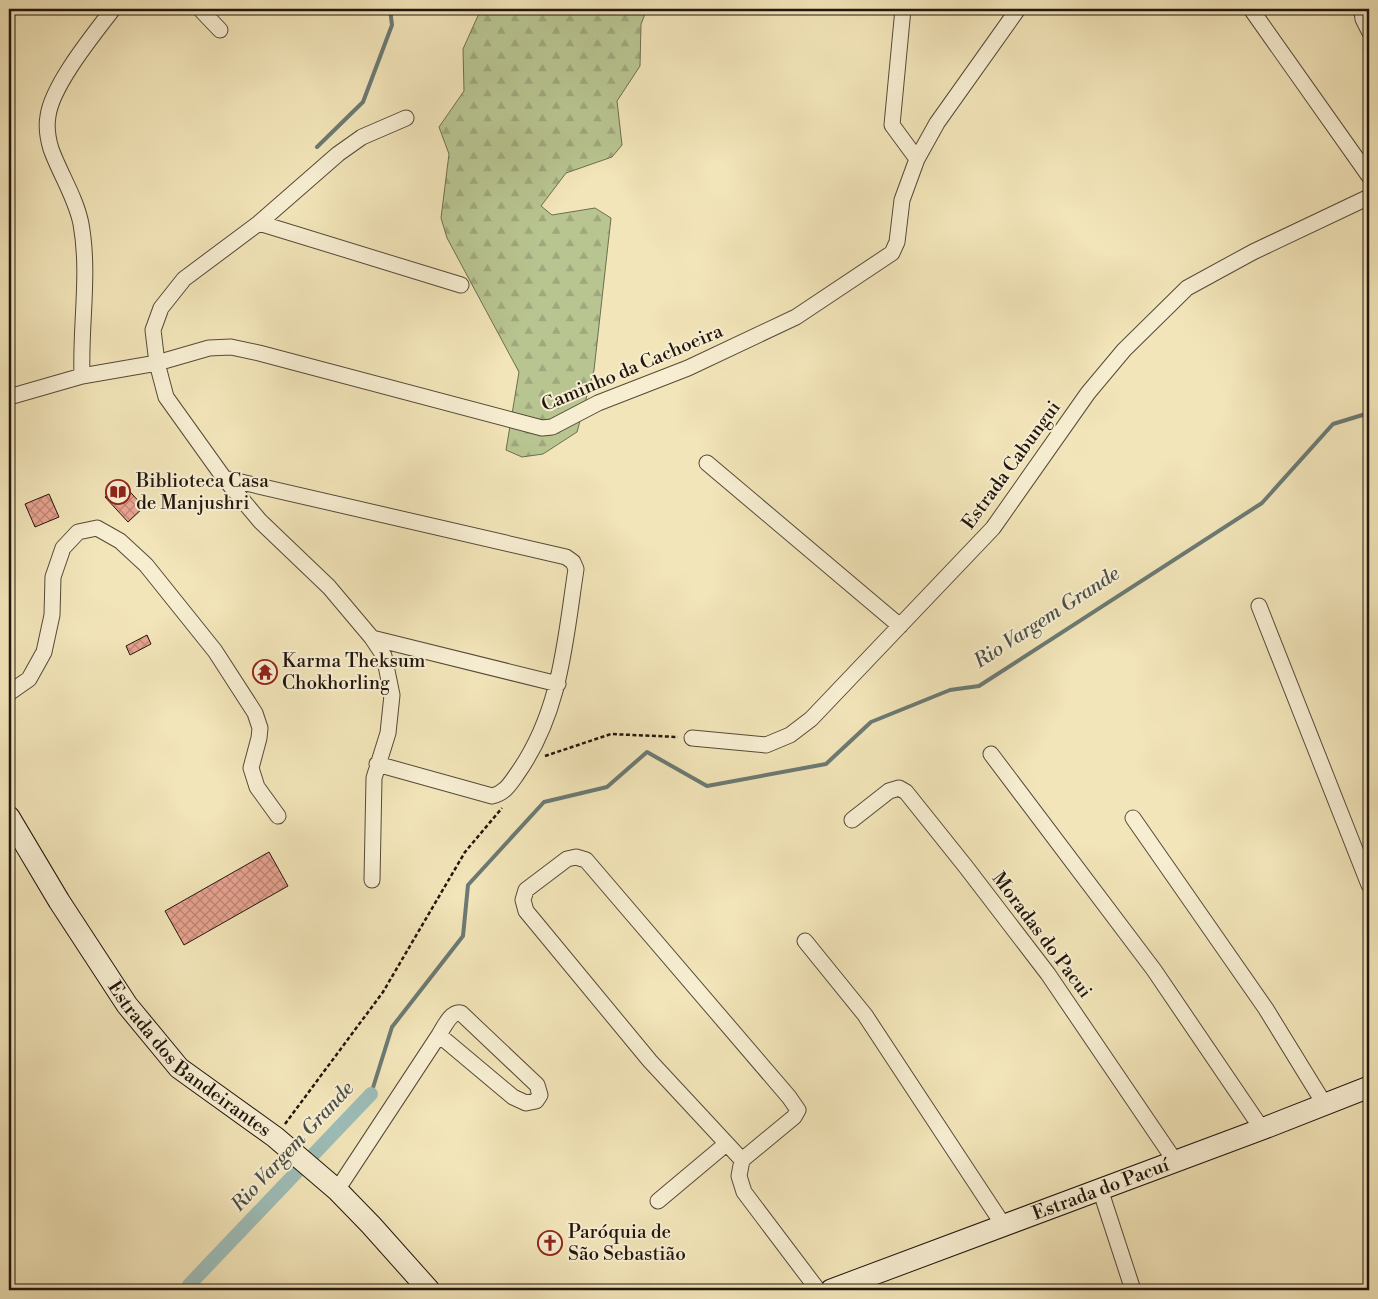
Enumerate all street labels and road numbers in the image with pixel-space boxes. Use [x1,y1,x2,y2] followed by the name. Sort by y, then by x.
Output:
[538,319,727,417] street label: Caminho da Cachoeira
[956,396,1066,534] street label: Estrada Cabungui
[987,867,1097,1003] street label: Moradas do Pacui
[102,976,276,1142] street label: Estrada dos Bandeirantes
[1029,1152,1173,1226] street label: Estrada do Pacuí

